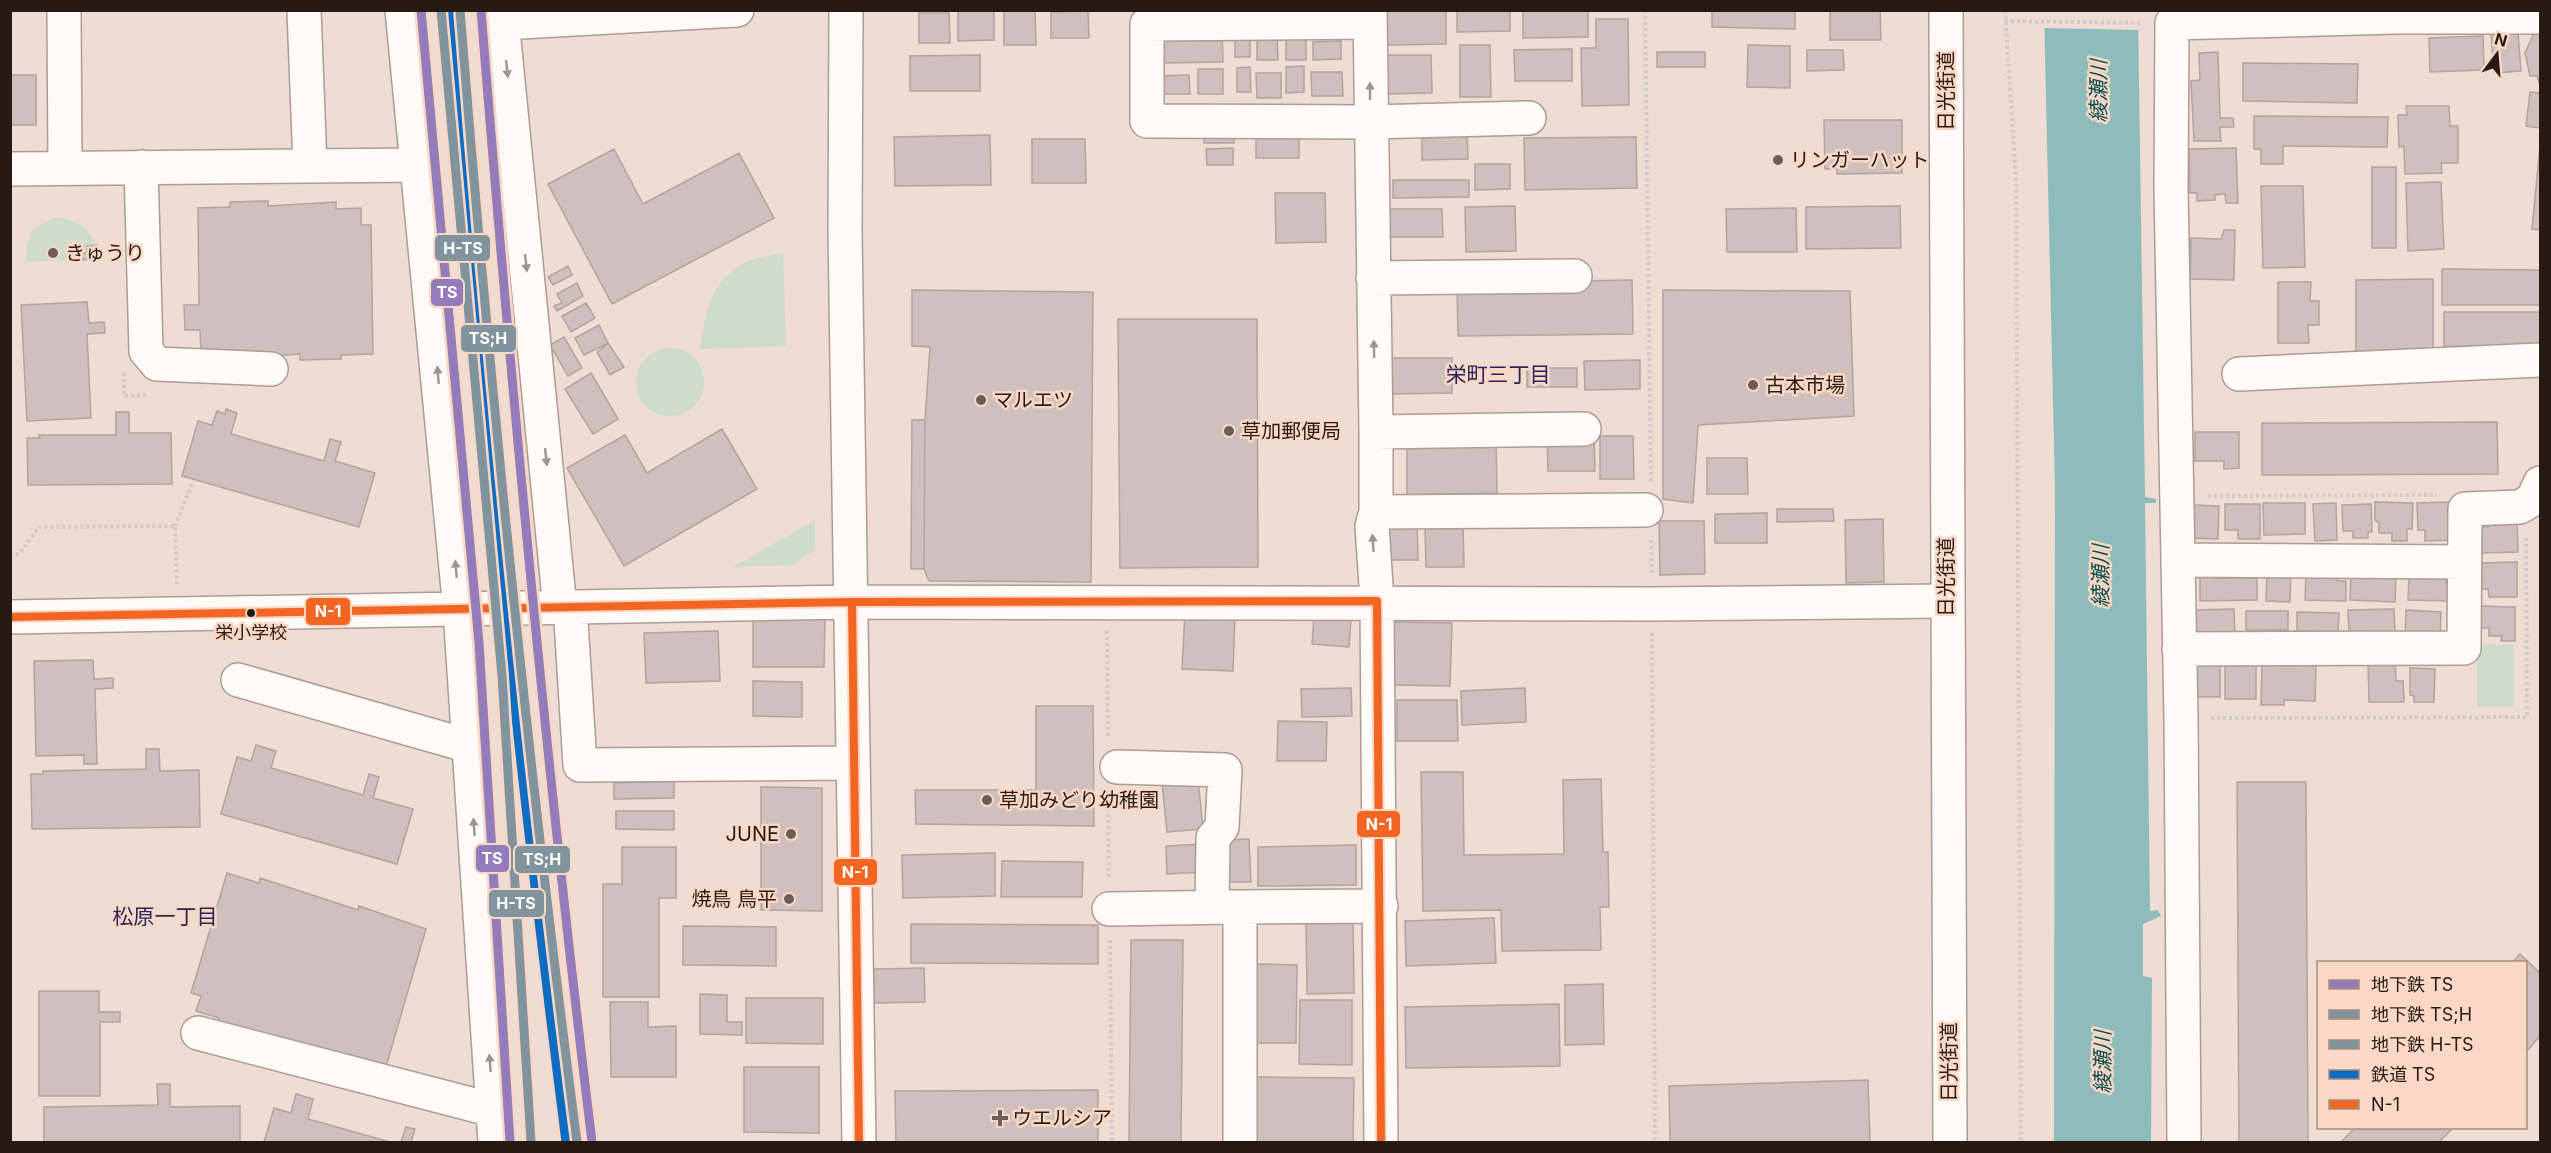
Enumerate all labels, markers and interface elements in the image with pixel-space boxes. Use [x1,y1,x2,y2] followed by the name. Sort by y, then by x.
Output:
[2467,24,2527,84] north arrow
[2493,28,2510,51] text: N
[1934,51,1958,131] street label: 日光街道
[2086,58,2111,123] water label: 綾瀬川
[502,59,512,78] one-way arrow
[1365,81,1375,100] one-way arrow
[1790,148,1930,172] place label: リンガーハット
[1771,153,1785,167] marker: リンガーハット
[434,234,491,262] line badge: H-TS
[443,238,483,258] text: H-TS
[65,241,145,265] place label: きゅうり
[46,246,60,260] marker: きゅうり
[522,253,531,272] one-way arrow
[430,278,464,307] line badge: TS
[436,282,458,302] text: TS
[460,324,517,353] line badge: TS;H
[469,328,507,348] text: TS;H
[1370,339,1379,358] one-way arrow
[1446,362,1551,387] district label: 栄町三丁目
[433,366,443,385] one-way arrow
[1765,373,1845,397] place label: 古本市場
[1746,378,1760,392] marker: 古本市場
[993,388,1073,412] place label: マルエツ
[974,393,988,407] marker: マルエツ
[1241,419,1341,443] place label: 草加郵便局
[1222,424,1236,438] marker: 草加郵便局
[541,447,551,466] one-way arrow
[1369,534,1378,553] one-way arrow
[1934,537,1958,617] street label: 日光街道
[2088,543,2113,608] water label: 綾瀬川
[451,560,461,579] one-way arrow
[305,597,351,626] line badge: N-1
[315,601,341,621] text: N-1
[245,607,257,619] marker: 栄小学校
[215,622,287,643] place label: 栄小学校
[999,788,1159,812] place label: 草加みどり幼稚園
[980,793,994,807] marker: 草加みどり幼稚園
[1356,810,1401,838] line badge: N-1
[1366,814,1392,834] text: N-1
[470,817,479,836] one-way arrow
[726,822,779,846] place label: JUNE
[784,827,798,841] marker: JUNE
[475,844,510,873] line badge: TS
[514,845,571,874] line badge: TS;H
[481,848,503,868] text: TS
[523,849,561,869] text: TS;H
[833,858,878,886] line badge: N-1
[842,862,868,882] text: N-1
[691,887,777,911] place label: 焼鳥 鳥平
[488,889,545,918] line badge: H-TS
[782,892,796,906] marker: 焼鳥 鳥平
[496,893,536,913] text: H-TS
[113,904,218,929] district label: 松原一丁目
[2317,961,2527,1129] legend
[2371,974,2453,995] text: 地下鉄 TS
[2371,1004,2472,1025] text: 地下鉄 TS;H
[1937,1022,1961,1102] street label: 日光街道
[2090,1029,2115,1094] water label: 綾瀬川
[2371,1034,2474,1055] text: 地下鉄 H-TS
[485,1054,494,1073] one-way arrow
[2371,1064,2435,1085] text: 鉄道 TS
[2371,1094,2400,1115] text: N-1
[1012,1106,1112,1130] place label: ウエルシア
[993,1111,1007,1125] marker: ウエルシア

